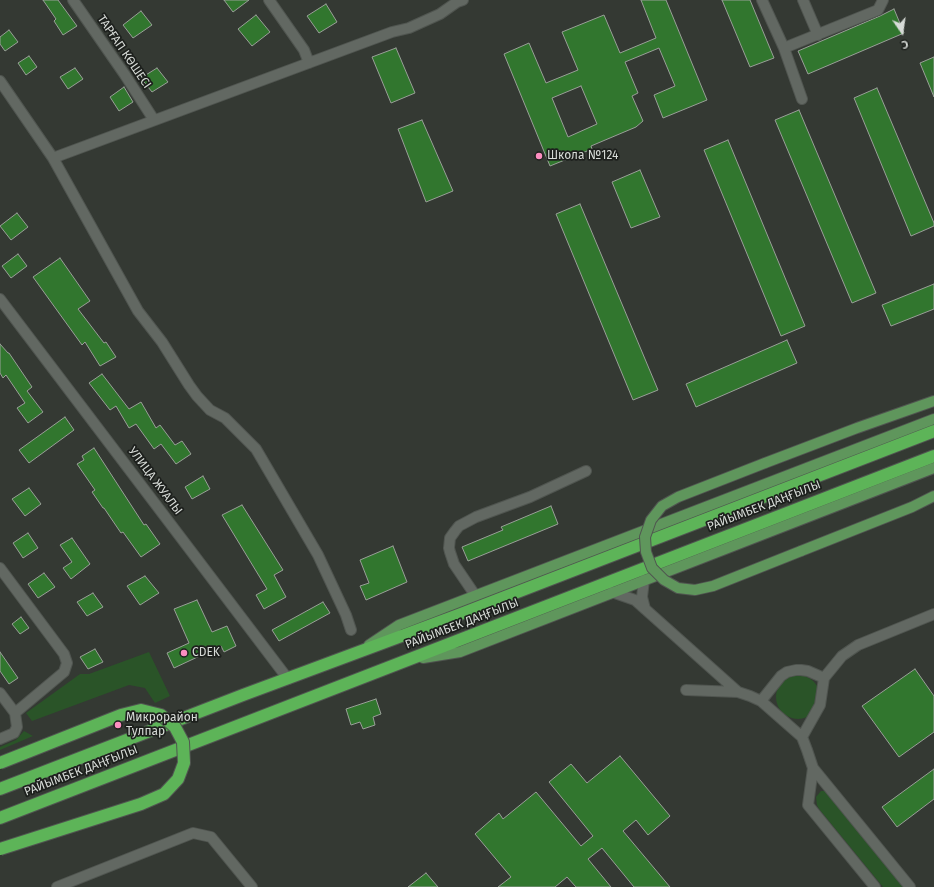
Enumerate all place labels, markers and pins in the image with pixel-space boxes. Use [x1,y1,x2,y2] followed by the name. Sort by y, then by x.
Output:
[547,149,618,163] place label: Школа №124
[534,151,544,161] marker: Школа №124
[192,646,220,660] place label: CDEK
[179,648,189,658] marker: CDEK
[126,711,198,739] place label: Микрорайон Тулпар
[113,720,123,730] marker: Микрорайон Тулпар

